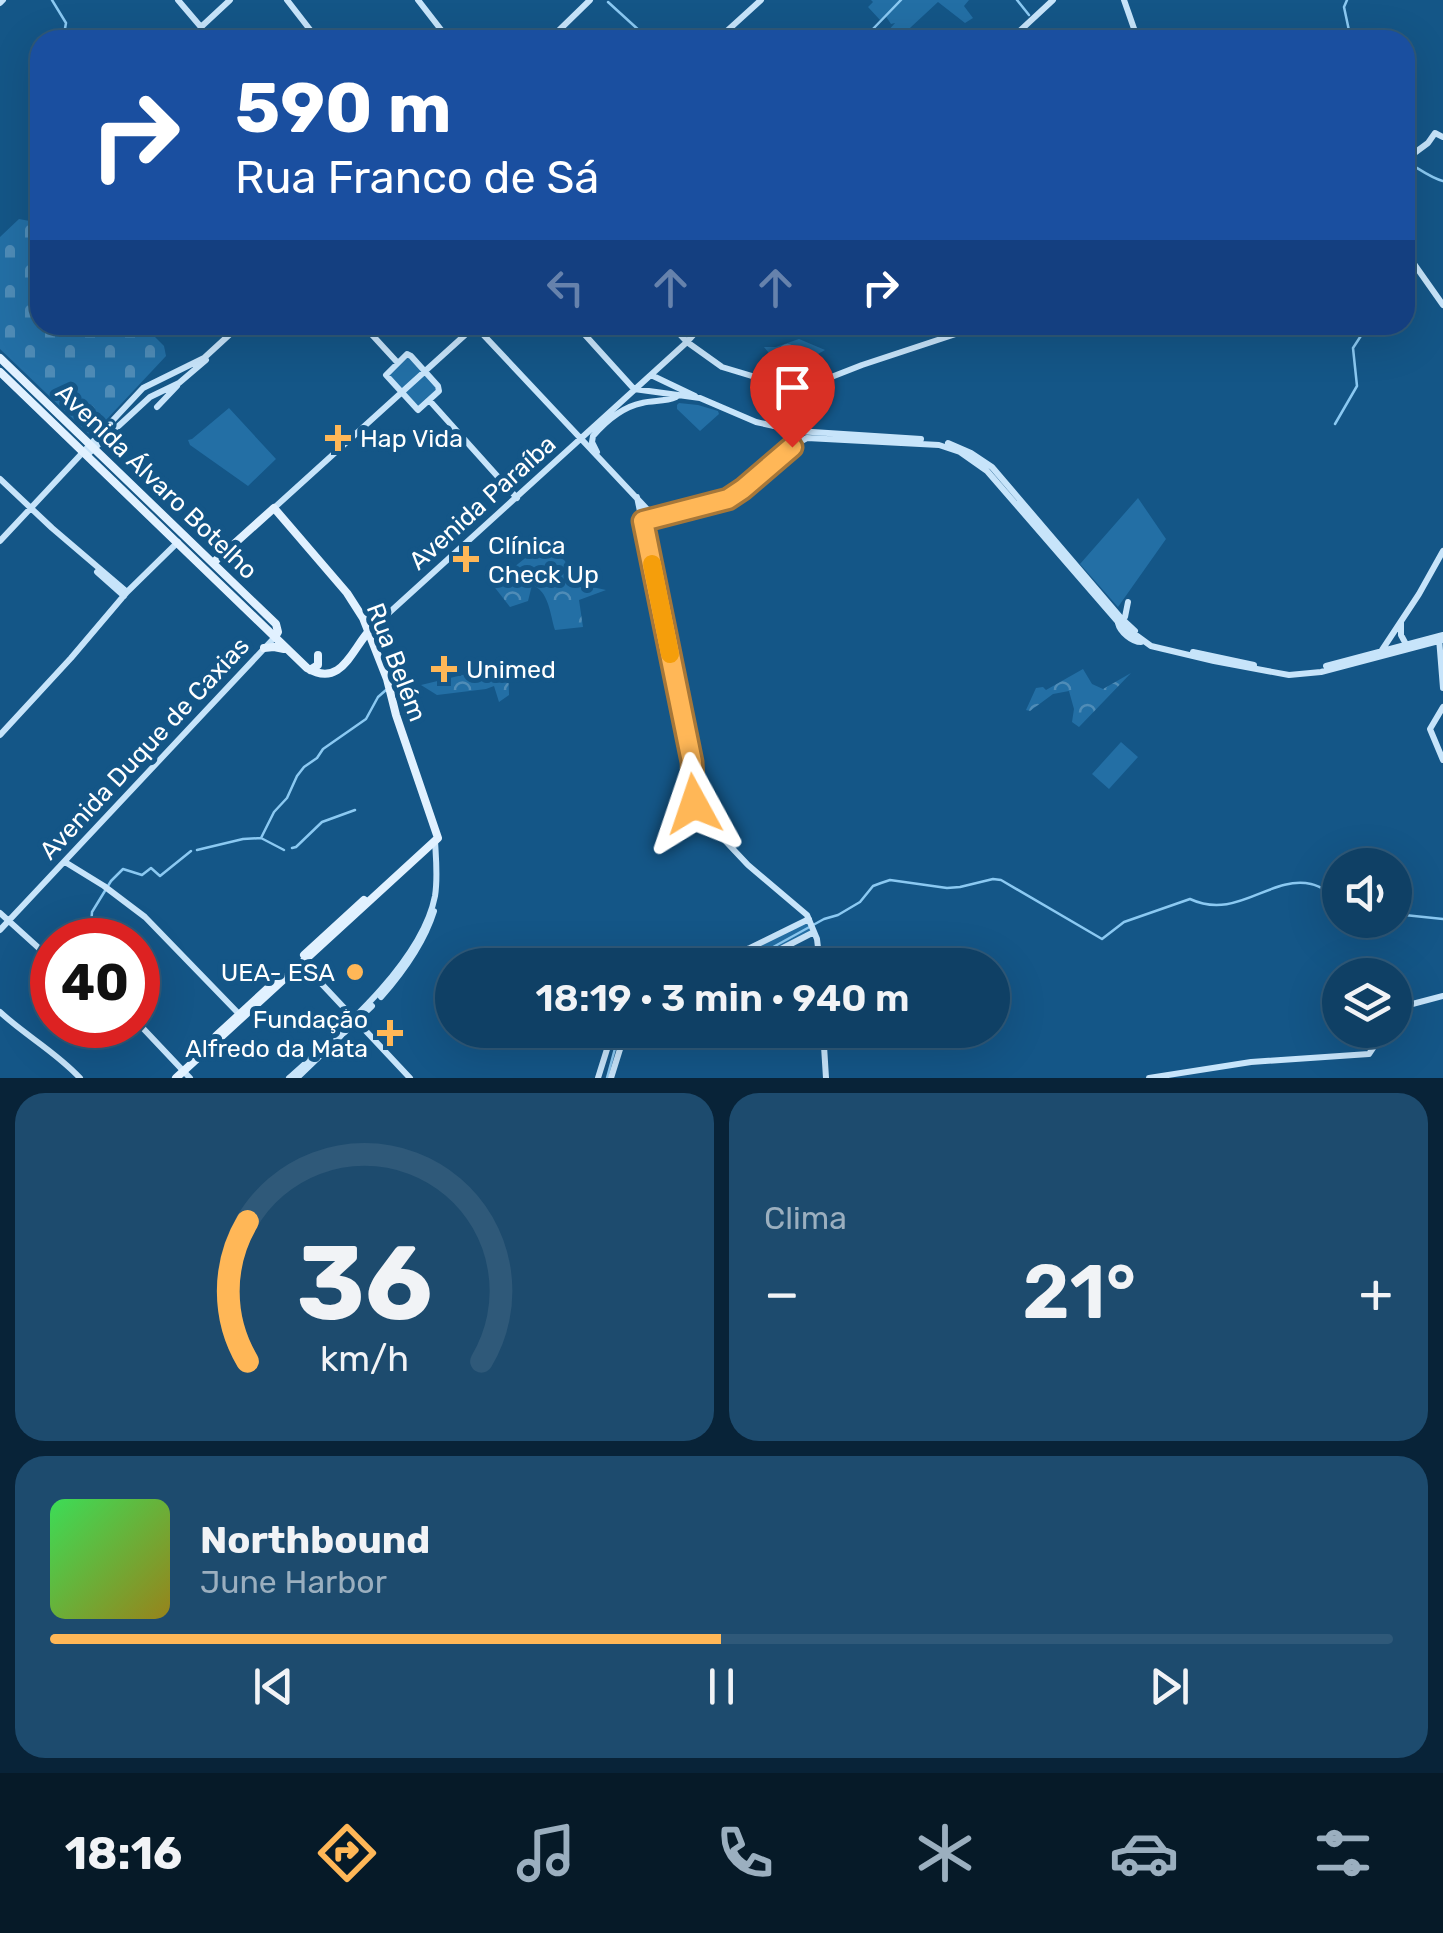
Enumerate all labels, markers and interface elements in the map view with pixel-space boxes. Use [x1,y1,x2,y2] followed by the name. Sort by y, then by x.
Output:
[235,67,452,150] text: 590 m
[70,70,200,200] icon: right
[235,151,599,204] text: Rua Franco de Sá
[538,260,593,315] icon: left
[643,260,698,315] icon: ahead
[748,260,803,315] icon: ahead
[853,260,908,315] icon: right
[750,345,835,448] pin
[765,360,820,415] icon: arrive
[50,378,263,585] street label: Avenida Álvaro Botelho
[360,424,463,453] place label: Hap Vida
[325,425,351,451] marker: Hap Vida
[403,429,561,576] street label: Avenida Paraíba
[488,531,599,589] place label: Clínica Check Up
[453,546,479,572] marker: Clínica Check Up
[361,599,432,725] street label: Rua Belém
[34,631,255,865] street label: Avenida Duque de Caxias
[466,655,556,684] place label: Unimed
[431,656,457,682] marker: Unimed
[642,752,746,856] position arrow
[1322,848,1412,1048] map controls
[1322,848,1412,938] button: sound
[30,918,160,1048] speed limit sign: 40
[221,958,335,987] place label: UEA- ESA
[1322,958,1412,1048] button: layers
[344,961,366,983] marker: UEA- ESA
[535,975,910,1021] text: 18:19 · 3 min · 940 m
[185,1005,368,1063] place label: Fundação Alfredo da Mata
[377,1020,403,1046] marker: Fundação Alfredo da Mata
[764,1199,847,1237] text: Clima
[296,1222,433,1345] text: 36
[1022,1248,1136,1337] text: 21°
[764,1261,800,1326] text: −
[1359,1261,1393,1326] text: +
[320,1338,409,1380] text: km/h
[200,1517,430,1563] text: Northbound
[200,1563,387,1601] text: June Harbor
[246,1659,301,1714] icon: previous
[694,1659,749,1714] icon: pause
[1142,1659,1197,1714] icon: next
[312,1818,382,1888] icon: directions
[511,1818,581,1888] icon: music
[710,1818,780,1888] icon: phone
[910,1818,980,1888] icon: climate
[1109,1818,1179,1888] icon: car
[1308,1818,1378,1888] icon: filters
[65,1827,182,1880] text: 18:16

